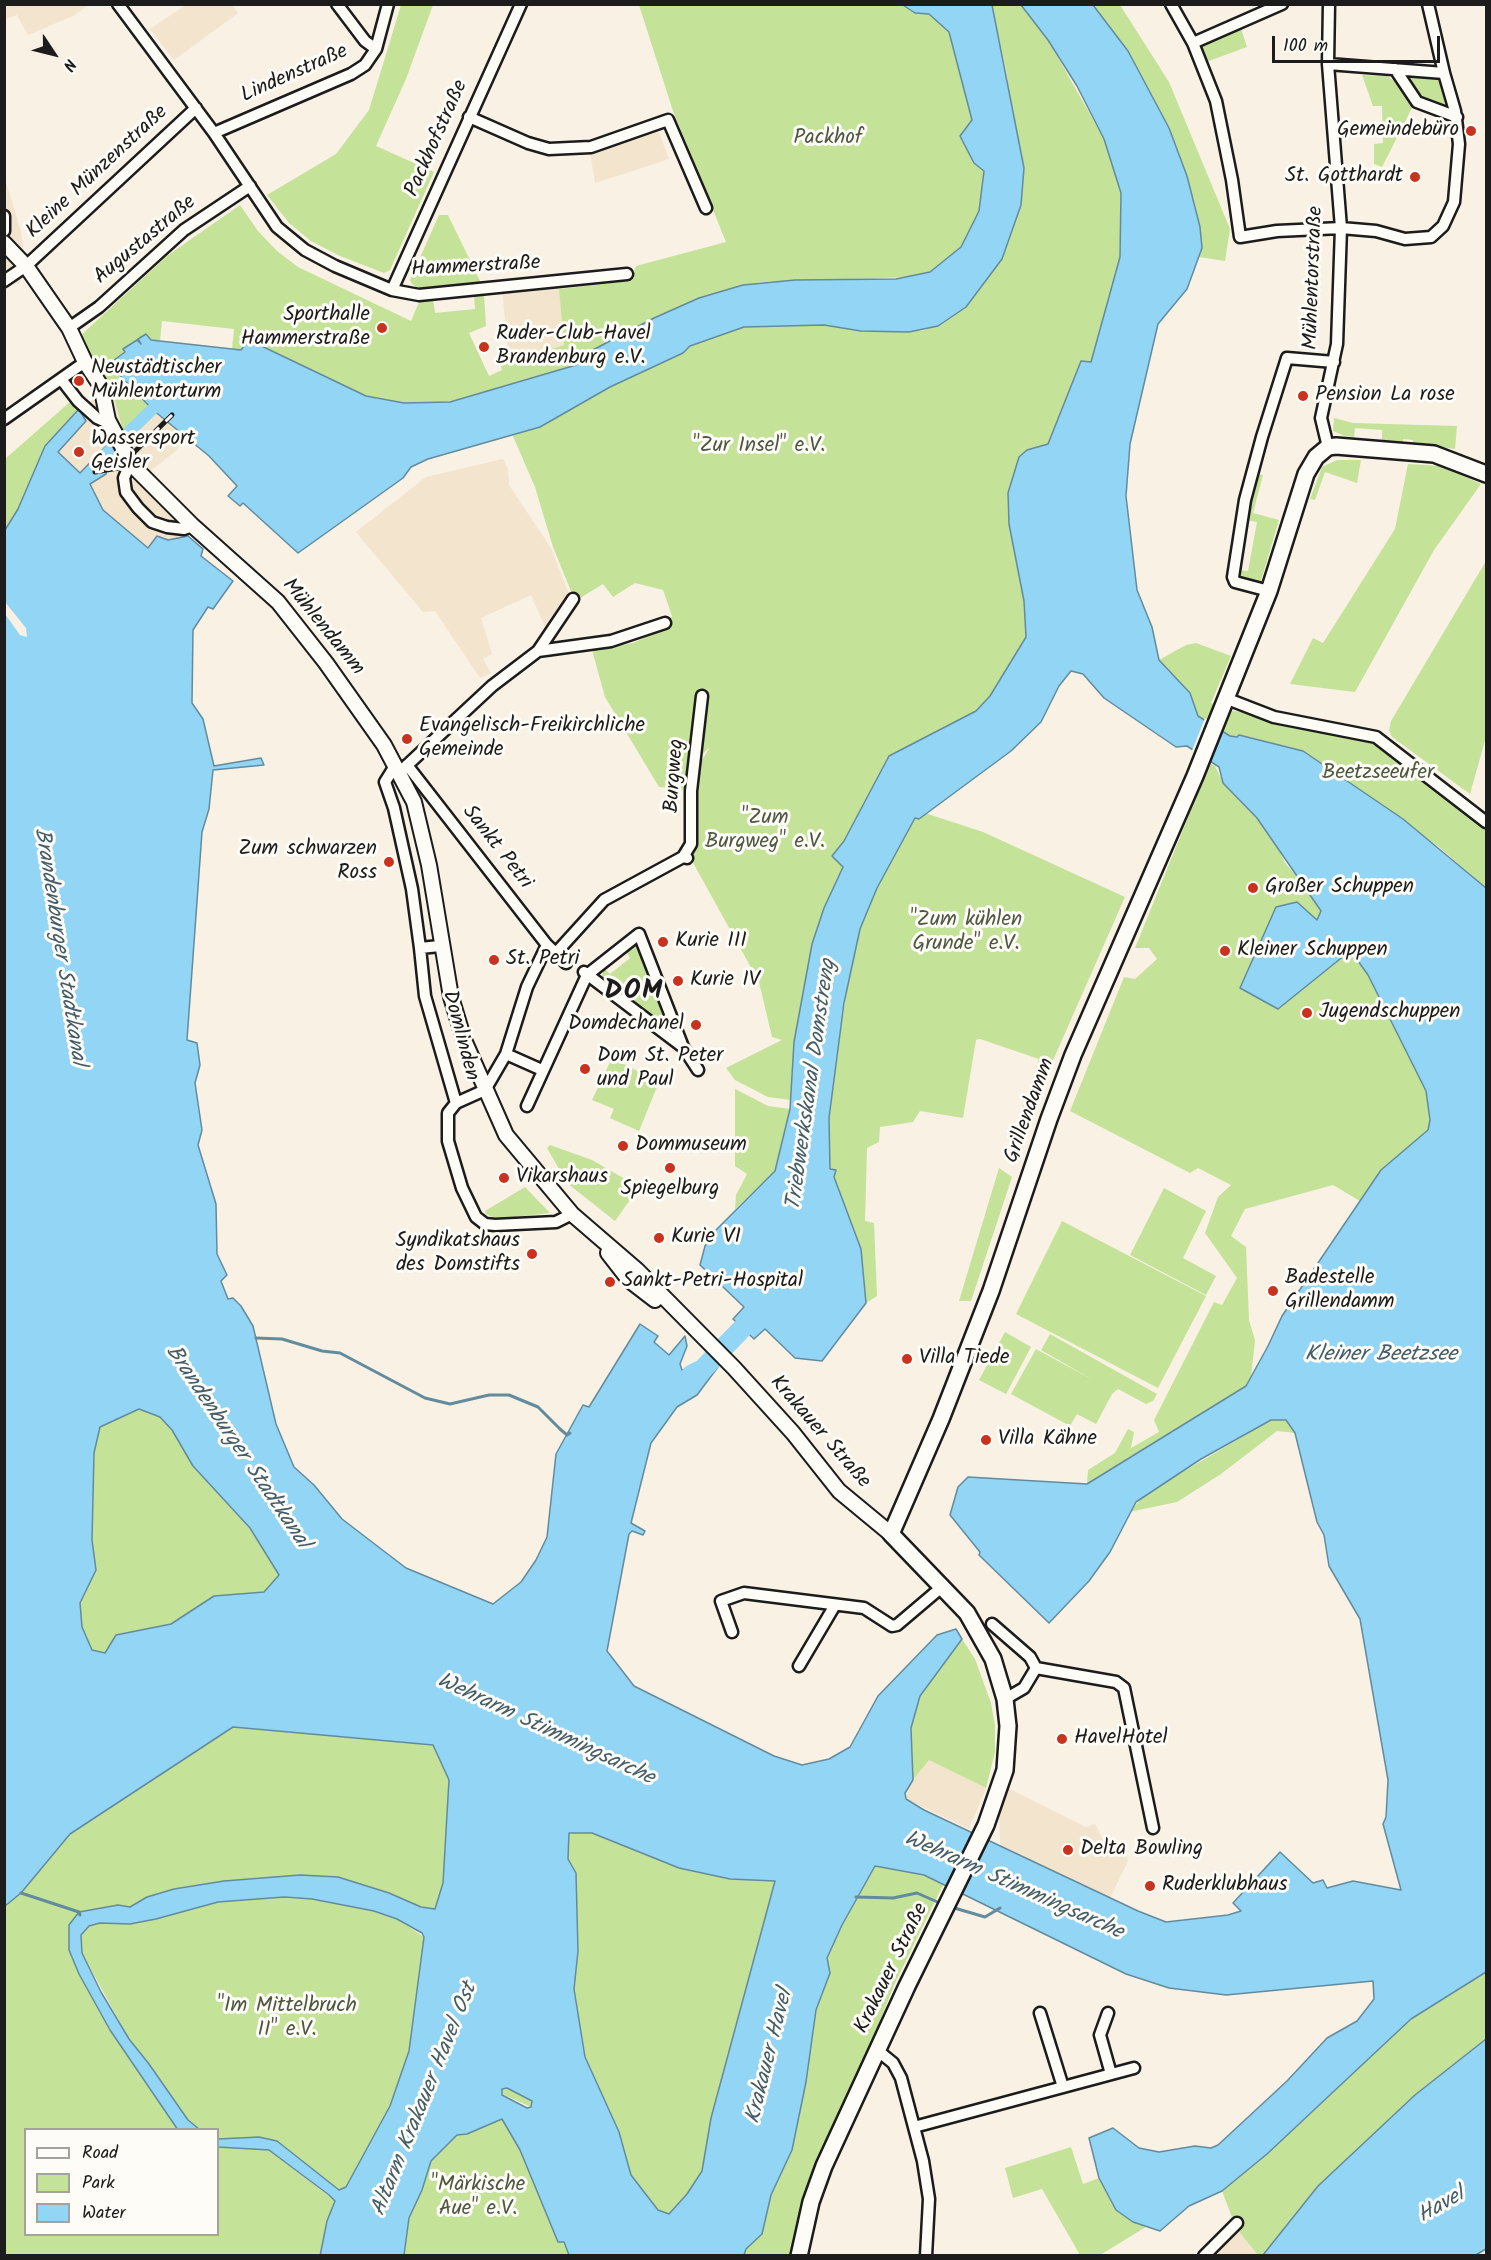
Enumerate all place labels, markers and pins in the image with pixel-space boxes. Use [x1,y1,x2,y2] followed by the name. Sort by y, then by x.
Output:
[1337,118,1459,144] place label: Gemeindebüro
[1464,124,1478,138] marker: Gemeindebüro
[1285,164,1403,190] place label: St. Gotthardt
[1408,170,1422,184] marker: St. Gotthardt
[241,303,370,353] place label: Sporthalle Hammerstraße
[375,321,389,335] marker: Sporthalle Hammerstraße
[496,322,651,372] place label: Ruder-Club-Havel Brandenburg e.V.
[477,340,491,354] marker: Ruder-Club-Havel Brandenburg e.V.
[91,356,221,406] place label: Neustädtischer Mühlentorturm
[72,374,86,388] marker: Neustädtischer Mühlentorturm
[1315,383,1455,409] place label: Pension La rose
[1296,389,1310,403] marker: Pension La rose
[91,427,195,477] place label: Wassersport Geisler
[72,445,86,459] marker: Wassersport Geisler
[419,714,645,764] place label: Evangelisch-Freikirchliche Gemeinde
[400,732,414,746] marker: Evangelisch-Freikirchliche Gemeinde
[238,837,377,887] place label: Zum schwarzen Ross
[382,855,396,869] marker: Zum schwarzen Ross
[1265,875,1414,901] place label: Großer Schuppen
[1246,881,1260,895] marker: Großer Schuppen
[675,929,747,955] place label: Kurie III
[656,935,670,949] marker: Kurie III
[1237,938,1388,964] place label: Kleiner Schuppen
[1218,944,1232,958] marker: Kleiner Schuppen
[506,947,580,973] place label: St. Petri
[487,953,501,967] marker: St. Petri
[690,968,760,994] place label: Kurie IV
[671,974,685,988] marker: Kurie IV
[1319,1000,1460,1026] place label: Jugendschuppen
[1300,1006,1314,1020] marker: Jugendschuppen
[568,1012,684,1038] place label: Domdechanel
[689,1018,703,1032] marker: Domdechanel
[597,1044,723,1094] place label: Dom St. Peter und Paul
[578,1062,592,1076] marker: Dom St. Peter und Paul
[635,1133,747,1159] place label: Dommuseum
[616,1139,630,1153] marker: Dommuseum
[663,1161,677,1175] marker: Spiegelburg
[516,1165,608,1191] place label: Vikarshaus
[497,1171,511,1185] marker: Vikarshaus
[621,1177,719,1203] place label: Spiegelburg
[671,1225,741,1251] place label: Kurie VI
[395,1229,520,1279] place label: Syndikatshaus des Domstifts
[652,1231,666,1245] marker: Kurie VI
[525,1247,539,1261] marker: Syndikatshaus des Domstifts
[1285,1266,1394,1316] place label: Badestelle Grillendamm
[622,1269,803,1295] place label: Sankt-Petri-Hospital
[603,1275,617,1289] marker: Sankt-Petri-Hospital
[1266,1284,1280,1298] marker: Badestelle Grillendamm
[919,1346,1009,1372] place label: Villa Tiede
[900,1352,914,1366] marker: Villa Tiede
[998,1427,1097,1453] place label: Villa Kähne
[979,1433,993,1447] marker: Villa Kähne
[1074,1726,1168,1752] place label: HavelHotel
[1055,1732,1069,1746] marker: HavelHotel
[1080,1837,1203,1863] place label: Delta Bowling
[1061,1843,1075,1857] marker: Delta Bowling
[1162,1873,1288,1899] place label: Ruderklubhaus
[1143,1879,1157,1893] marker: Ruderklubhaus

